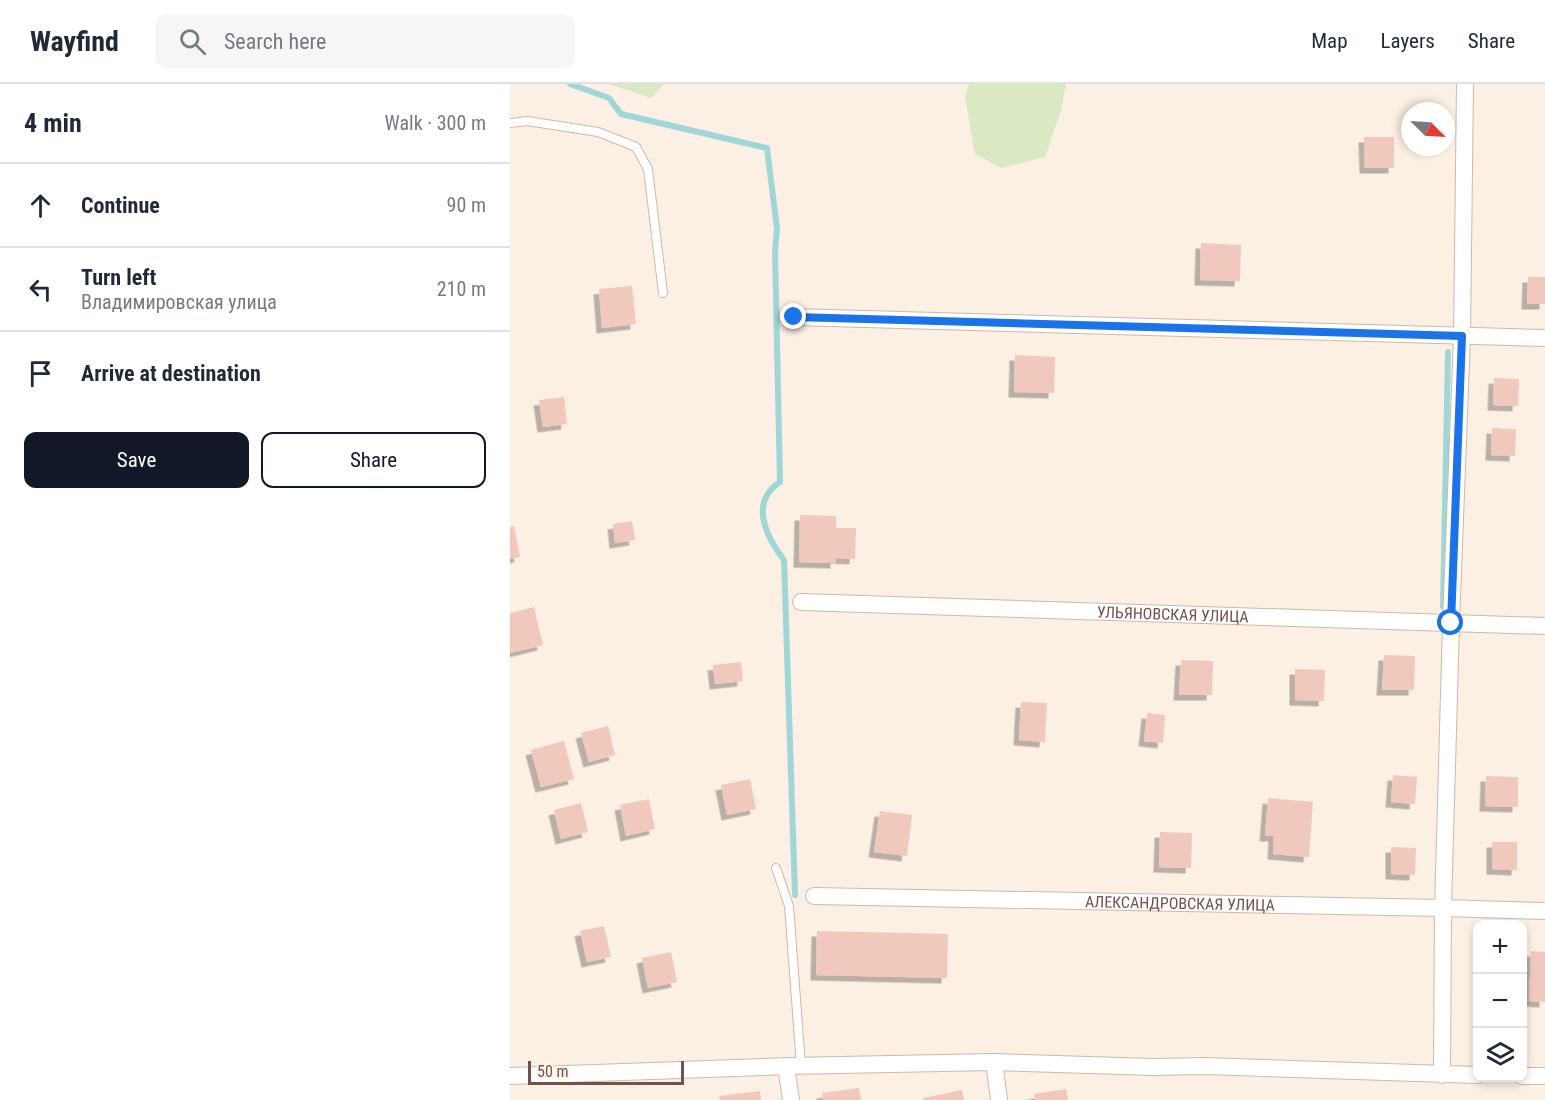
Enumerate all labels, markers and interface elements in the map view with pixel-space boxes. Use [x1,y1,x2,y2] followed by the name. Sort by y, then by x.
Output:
[155,14,575,68] search box
[30,25,119,58] text: Wayfind
[176,25,209,58] icon: search
[224,29,326,54] text: Search here
[1311,29,1348,53] text: Map
[1381,29,1435,53] text: Layers
[1468,29,1515,53] text: Share
[1401,102,1455,156] north arrow
[24,108,82,138] text: 4 min
[385,111,486,135] text: Walk · 300 m
[24,189,57,222] icon: ahead
[81,193,160,218] text: Continue
[447,193,486,217] text: 90 m
[81,265,156,290] text: Turn left
[24,273,57,306] icon: left
[437,277,486,301] text: 210 m
[81,290,277,314] text: Владимировская улица
[780,303,806,329] route end
[24,357,57,390] icon: arrive
[81,361,261,386] text: Arrive at destination
[24,432,249,488] button: Save
[261,432,486,488] button: Share
[1097,603,1249,626] street label: УЛЬЯНОВСКАЯ УЛИЦА
[1437,609,1463,635] route start
[1085,892,1275,915] street label: АЛЕКСАНДРОВСКАЯ УЛИЦА
[1473,920,1527,1082] map controls
[1473,920,1527,974] button: +
[1473,974,1527,1028] button: −
[1473,1028,1527,1082] button: layers
[528,1058,684,1086] scale bar
[537,1062,569,1081] text: 50 m

